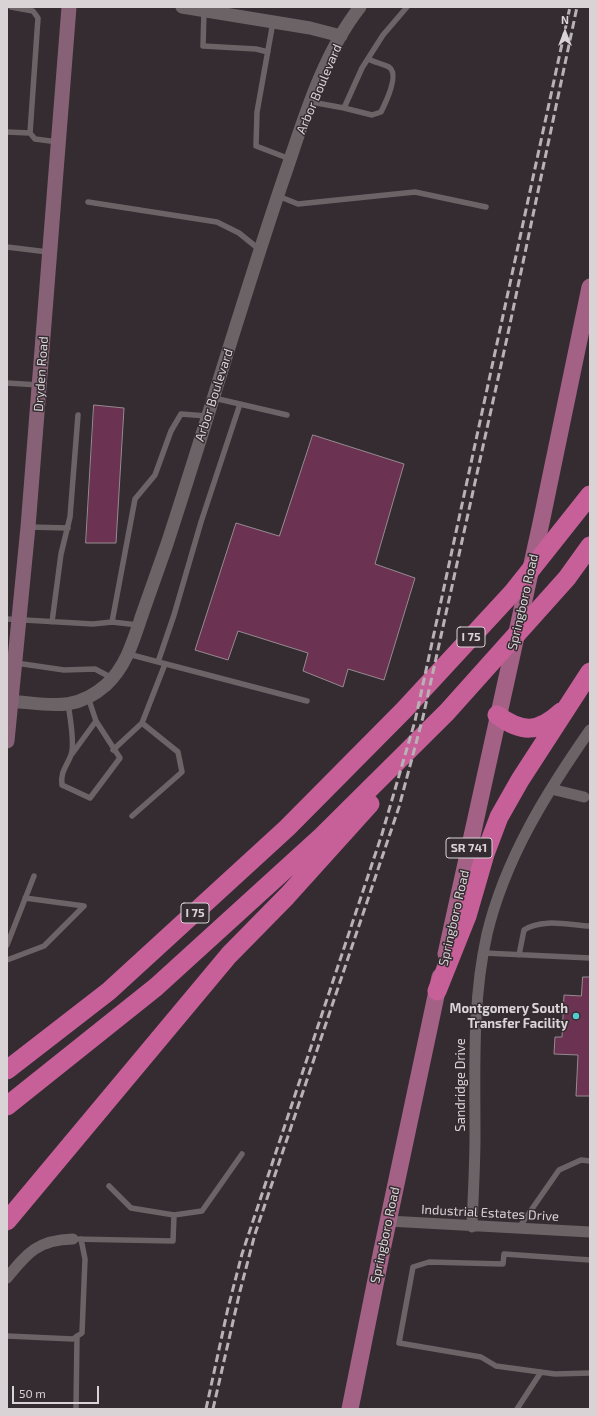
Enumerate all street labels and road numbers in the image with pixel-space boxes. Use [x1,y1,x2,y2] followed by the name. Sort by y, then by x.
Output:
[293,42,345,136] street label: Arbor Boulevard
[31,336,51,412] street label: Dryden Road
[192,347,236,443] street label: Arbor Boulevard
[504,552,542,652] street label: Springboro Road
[457,627,485,647] road number: I 75
[446,838,492,858] road number: SR 741
[435,868,473,968] street label: Springboro Road
[181,903,209,923] road number: I 75
[453,1038,469,1132] street label: Sandridge Drive
[367,1185,403,1285] street label: Springboro Road
[421,1202,559,1224] street label: Industrial Estates Drive

